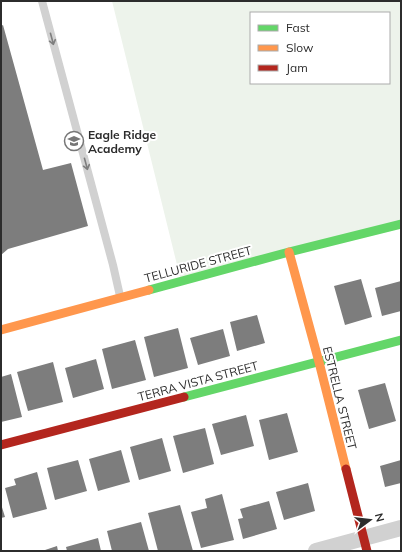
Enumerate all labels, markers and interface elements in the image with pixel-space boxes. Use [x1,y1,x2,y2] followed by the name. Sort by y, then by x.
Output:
[250,12,390,84] legend
[286,20,310,35] text: Fast
[49,32,56,45] one-way arrow
[286,40,314,55] text: Slow
[286,60,308,75] text: Jam
[88,127,156,156] place label: Eagle Ridge Academy
[63,130,85,152] school or university icon: Eagle Ridge Academy
[83,157,90,170] one-way arrow
[143,242,254,286] street label: TELLURIDE STREET
[320,345,360,452] street label: ESTRELLA STREET
[136,358,260,404] street label: TERRA VISTA STREET
[350,500,390,540] north arrow
[372,512,387,523] text: N

